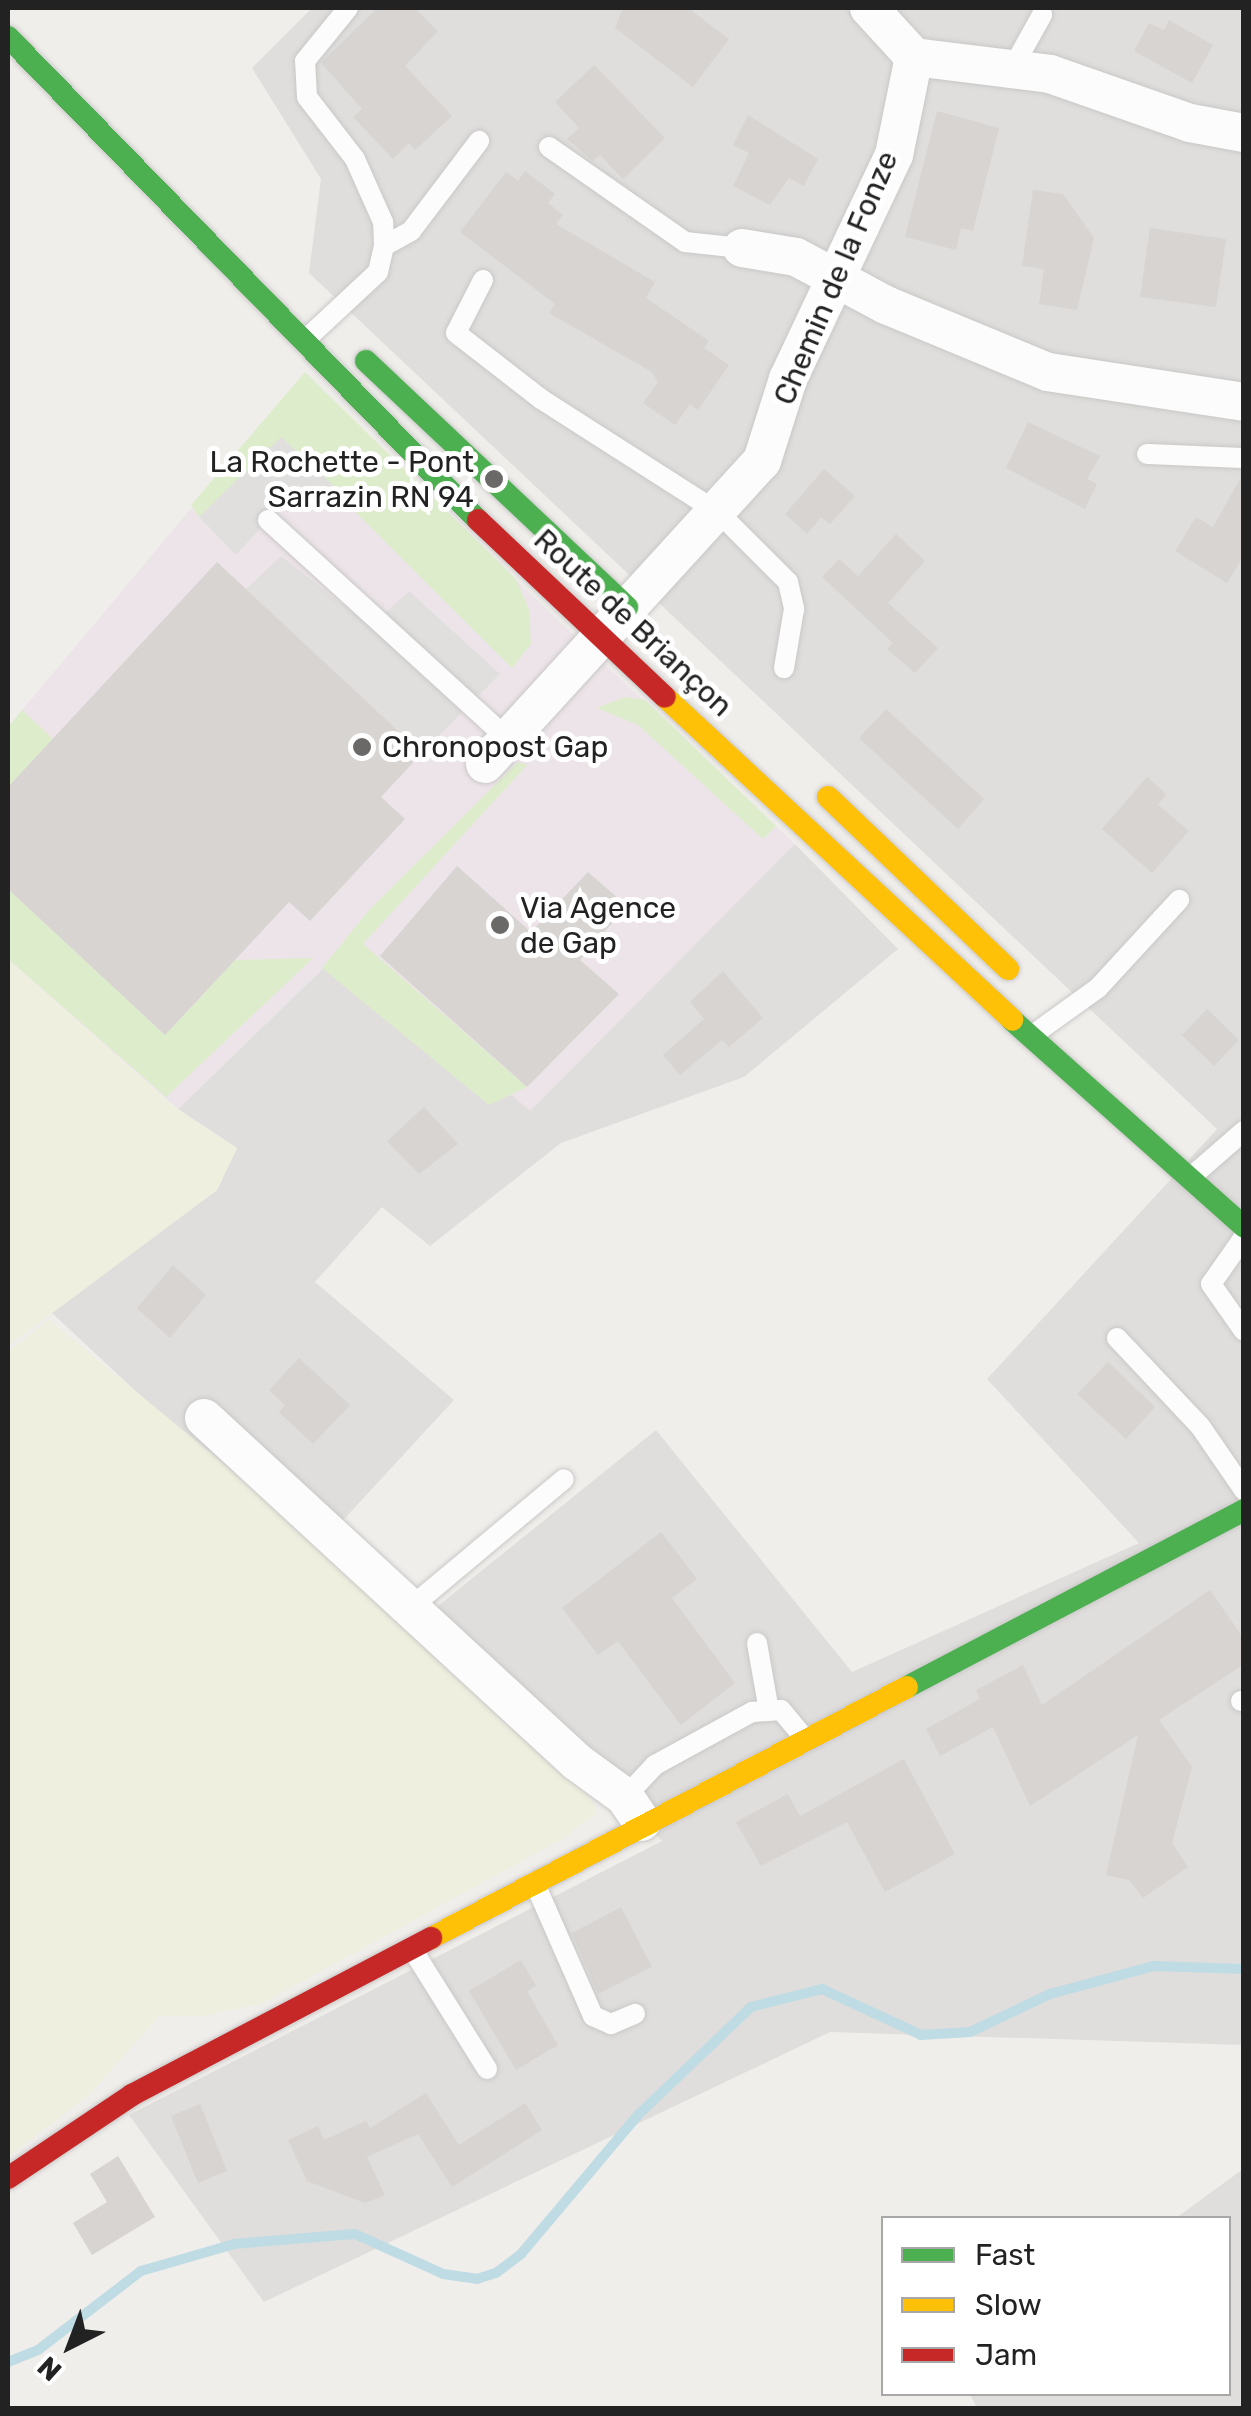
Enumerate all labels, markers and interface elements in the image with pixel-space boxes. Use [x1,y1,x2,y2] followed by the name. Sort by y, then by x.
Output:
[766,146,906,410] street label: Chemin de la Fonze
[210,444,474,514] place label: La Rochette - Pont Sarrazin RN 94
[483,468,505,490] marker: La Rochette - Pont Sarrazin RN 94
[526,522,740,724] street label: Route de Briançon
[382,729,608,765] place label: Chronopost Gap
[351,736,373,758] marker: Chronopost Gap
[520,890,677,960] place label: Via Agence de Gap
[489,914,511,936] marker: Via Agence de Gap
[881,2216,1231,2396] legend
[975,2237,1035,2273] text: Fast
[975,2287,1042,2323] text: Slow
[20,2296,120,2396] north arrow
[975,2337,1037,2373] text: Jam
[31,2350,68,2388] text: N

